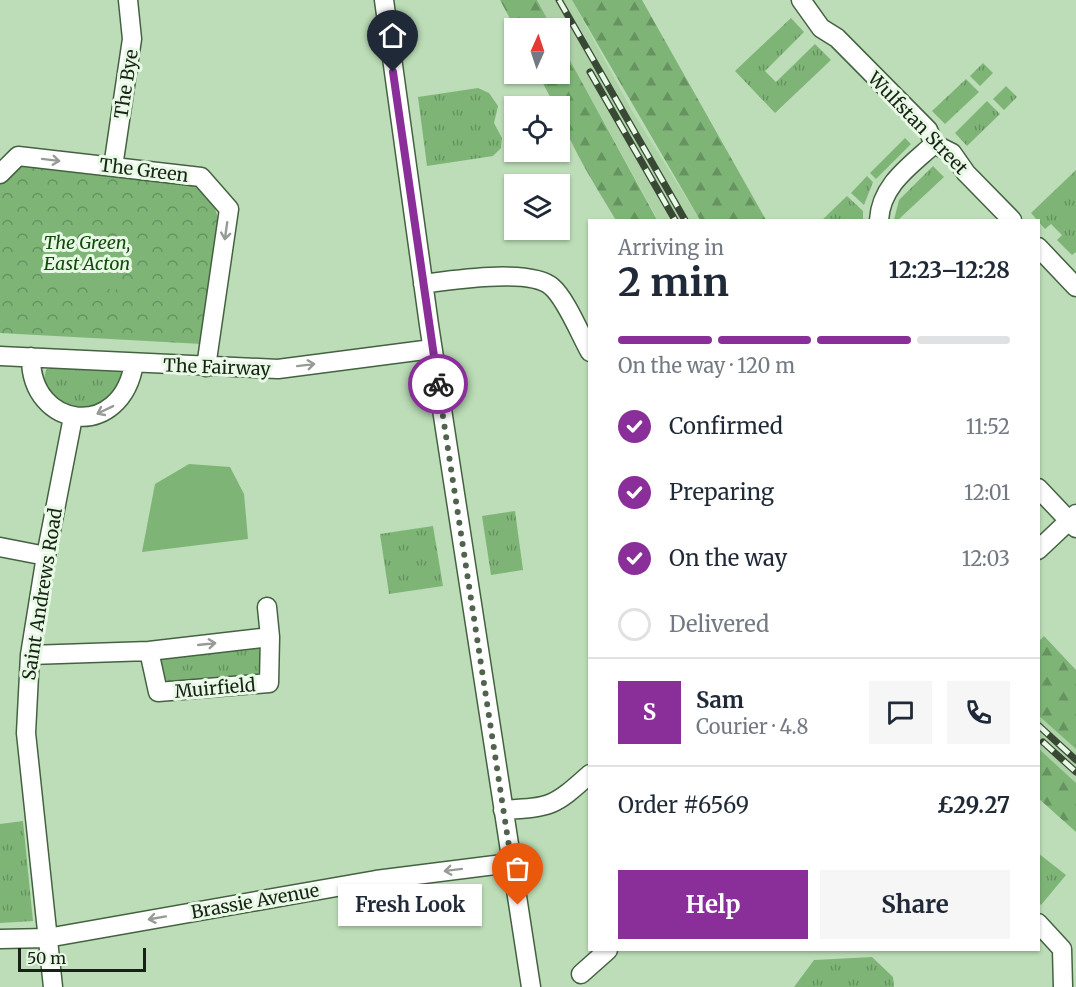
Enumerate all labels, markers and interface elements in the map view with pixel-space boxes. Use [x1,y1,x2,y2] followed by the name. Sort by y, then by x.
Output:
[367,10,418,72] pin
[504,18,570,84] north arrow
[504,18,570,240] map controls
[376,19,409,52] icon: home
[109,48,143,120] street label: The Bye
[862,66,973,179] street label: Wulfstan Street
[504,96,570,162] button: locate
[98,153,190,187] street label: The Green
[41,154,60,165] one-way arrow
[504,174,570,240] button: layers
[221,221,232,241] one-way arrow
[44,231,130,275] park label: The Green, East Acton
[618,235,724,260] text: Arriving in
[889,256,1010,284] text: 12:23–12:28
[618,258,729,307] text: 2 min
[618,353,795,378] text: On the way · 120 m
[163,354,272,380] street label: The Fairway
[408,354,468,414] courier
[296,360,316,371] one-way arrow
[422,368,455,401] icon: bike
[96,405,114,417] one-way arrow
[618,410,651,443] icon: check
[669,412,783,440] text: Confirmed
[966,414,1010,439] text: 11:52
[618,476,651,509] icon: check
[669,478,774,506] text: Preparing
[964,480,1010,505] text: 12:01
[17,506,67,682] street label: Saint Andrews Road
[618,542,651,575] icon: check
[669,544,787,572] text: On the way
[962,546,1010,571] text: 12:03
[669,610,769,638] text: Delivered
[197,638,217,649] one-way arrow
[174,673,257,703] street label: Muirfield
[869,681,932,744] button: chat
[947,681,1010,744] button: phone
[696,686,744,714] text: Sam
[643,698,656,726] text: S
[696,714,808,739] text: Courier · 4.8
[618,791,749,819] text: Order #6569
[937,791,1010,819] text: £29.27
[492,843,543,905] pin
[501,852,534,885] icon: bag
[443,865,463,876] one-way arrow
[618,870,808,939] button: Help
[820,870,1010,939] button: Share
[189,878,321,924] street label: Brassie Avenue
[338,884,482,926] callout: Fresh Look
[355,892,465,917] text: Fresh Look
[148,913,167,924] one-way arrow
[18,945,146,972] scale bar
[27,948,66,968] text: 50 m

